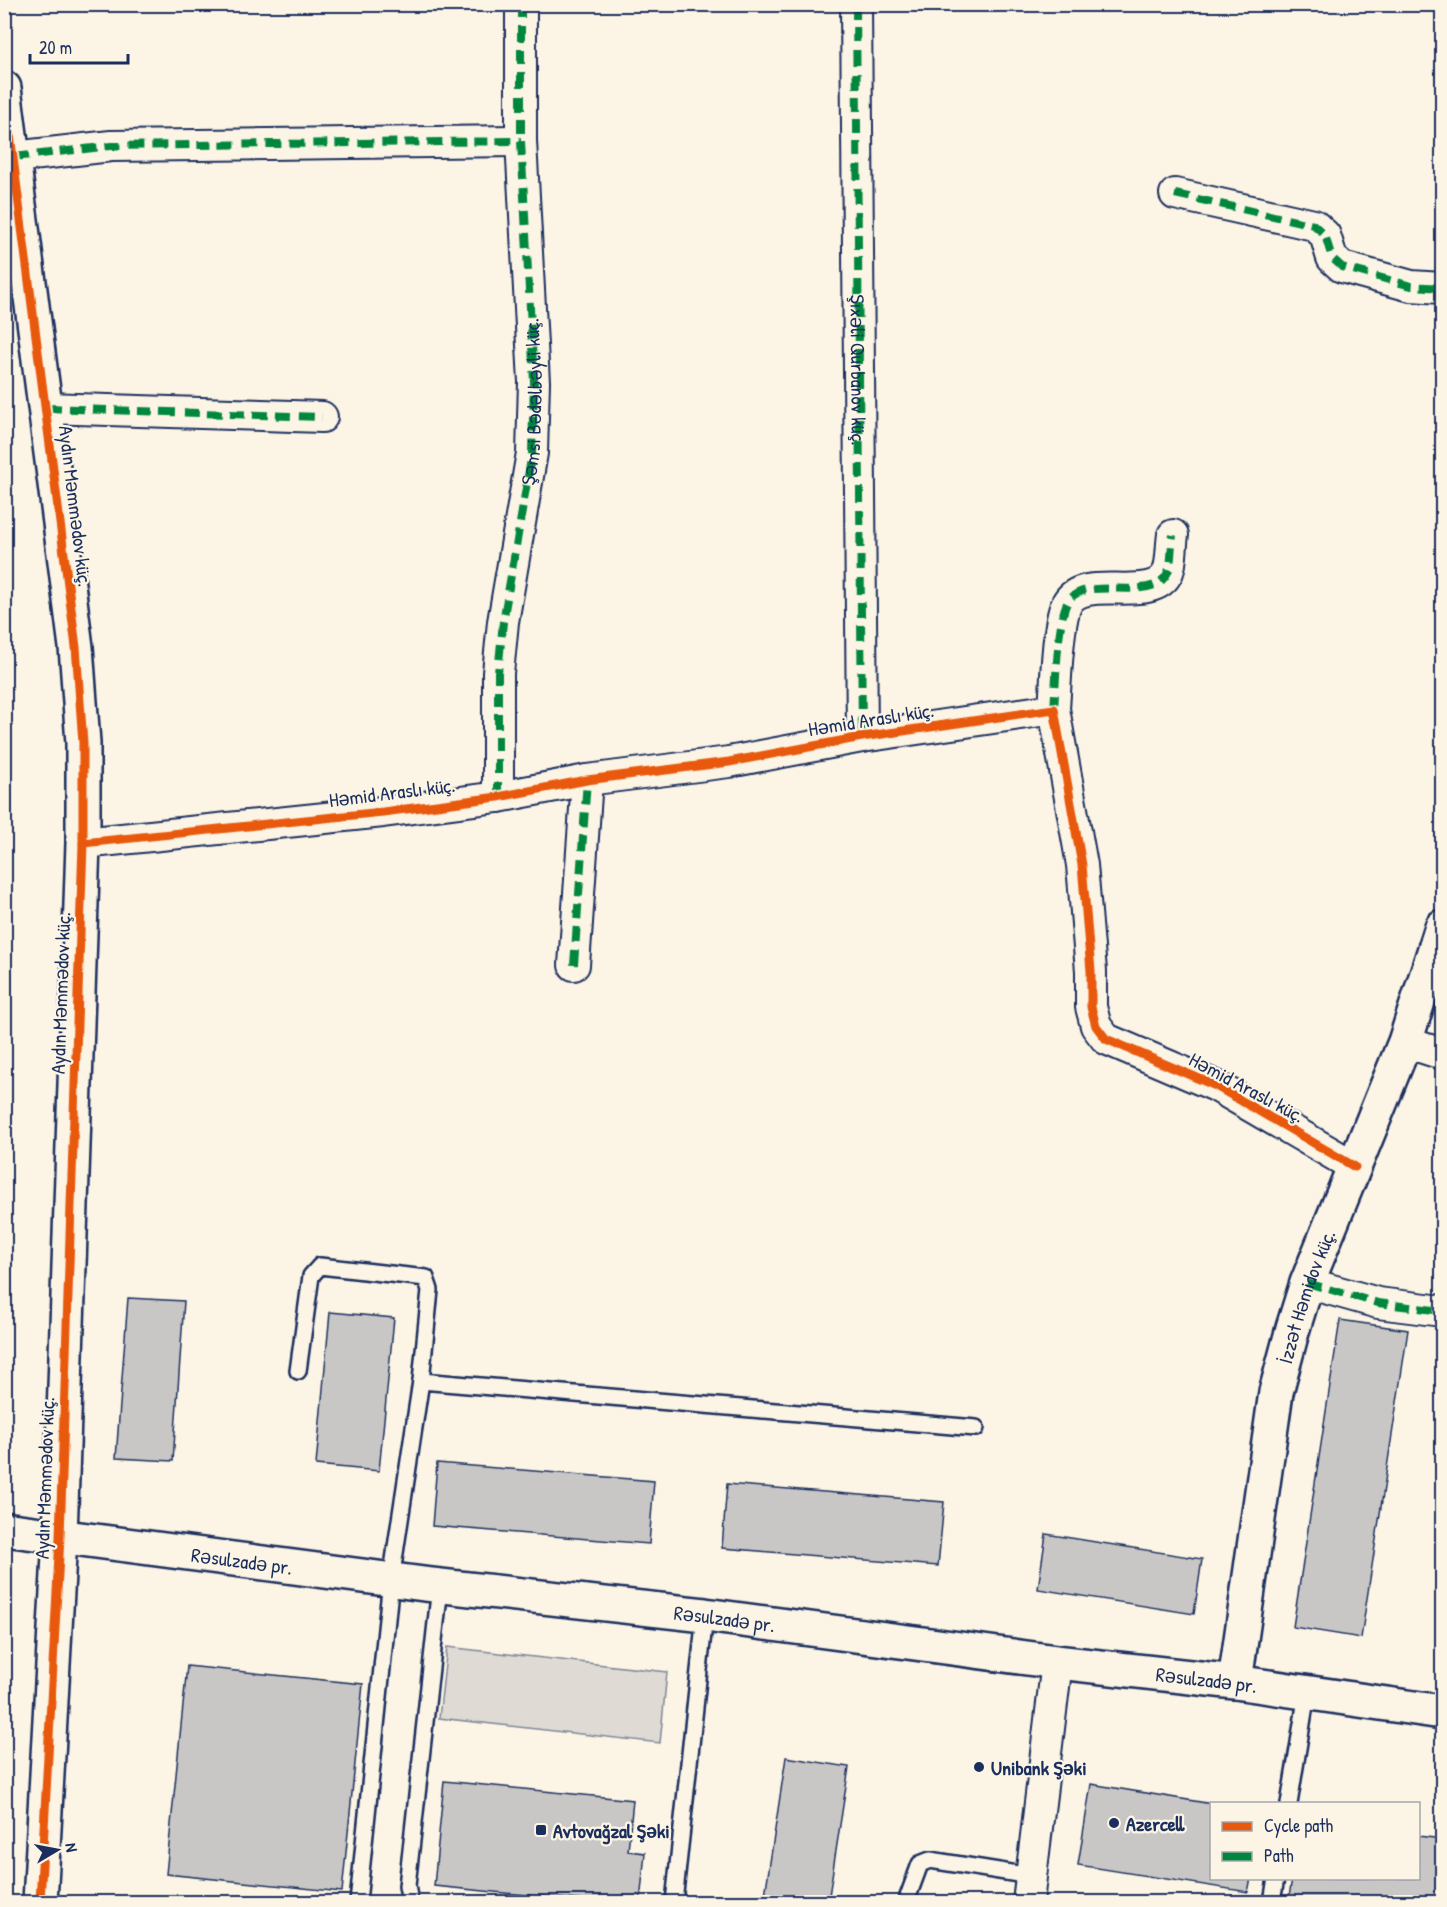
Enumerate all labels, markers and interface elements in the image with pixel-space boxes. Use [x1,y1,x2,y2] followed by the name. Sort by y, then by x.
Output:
[30,27,128,65] scale bar
[39,35,72,60] text: 20 m
[845,294,873,446] street label: Şıxəli Qurbanov küç.
[513,318,548,487] street label: Şəmsi Bədəlbəyli küç.
[53,424,99,588] street label: Aydın Məmmədov küç.
[806,696,936,742] street label: Həmid Araslı küç.
[327,771,457,813] street label: Həmid Araslı küç.
[44,911,76,1075] street label: Aydın Məmmədov küç.
[1185,1045,1309,1129] street label: Həmid Araslı küç.
[1271,1225,1341,1366] street label: İzzət Həmidov küç.
[28,1396,60,1560] street label: Aydın Məmmədov küç.
[190,1540,294,1580] street label: Rəsulzadə pr.
[673,1598,777,1638] street label: Rəsulzadə pr.
[1155,1660,1259,1699] street label: Rəsulzadə pr.
[991,1754,1087,1781] place label: Unibank Şəki
[972,1760,986,1774] marker: Unibank Şəki
[1210,1802,1420,1880] legend
[1126,1810,1186,1837] place label: Azercell
[1264,1813,1334,1838] text: Cycle path
[1107,1816,1121,1830] marker: Azercell
[553,1817,670,1845] place label: Avtovağzal Şəki
[27,1820,87,1880] north arrow
[534,1823,548,1837] marker: Avtovağzal Şəki
[60,1841,83,1854] text: N
[1264,1843,1294,1868] text: Path

